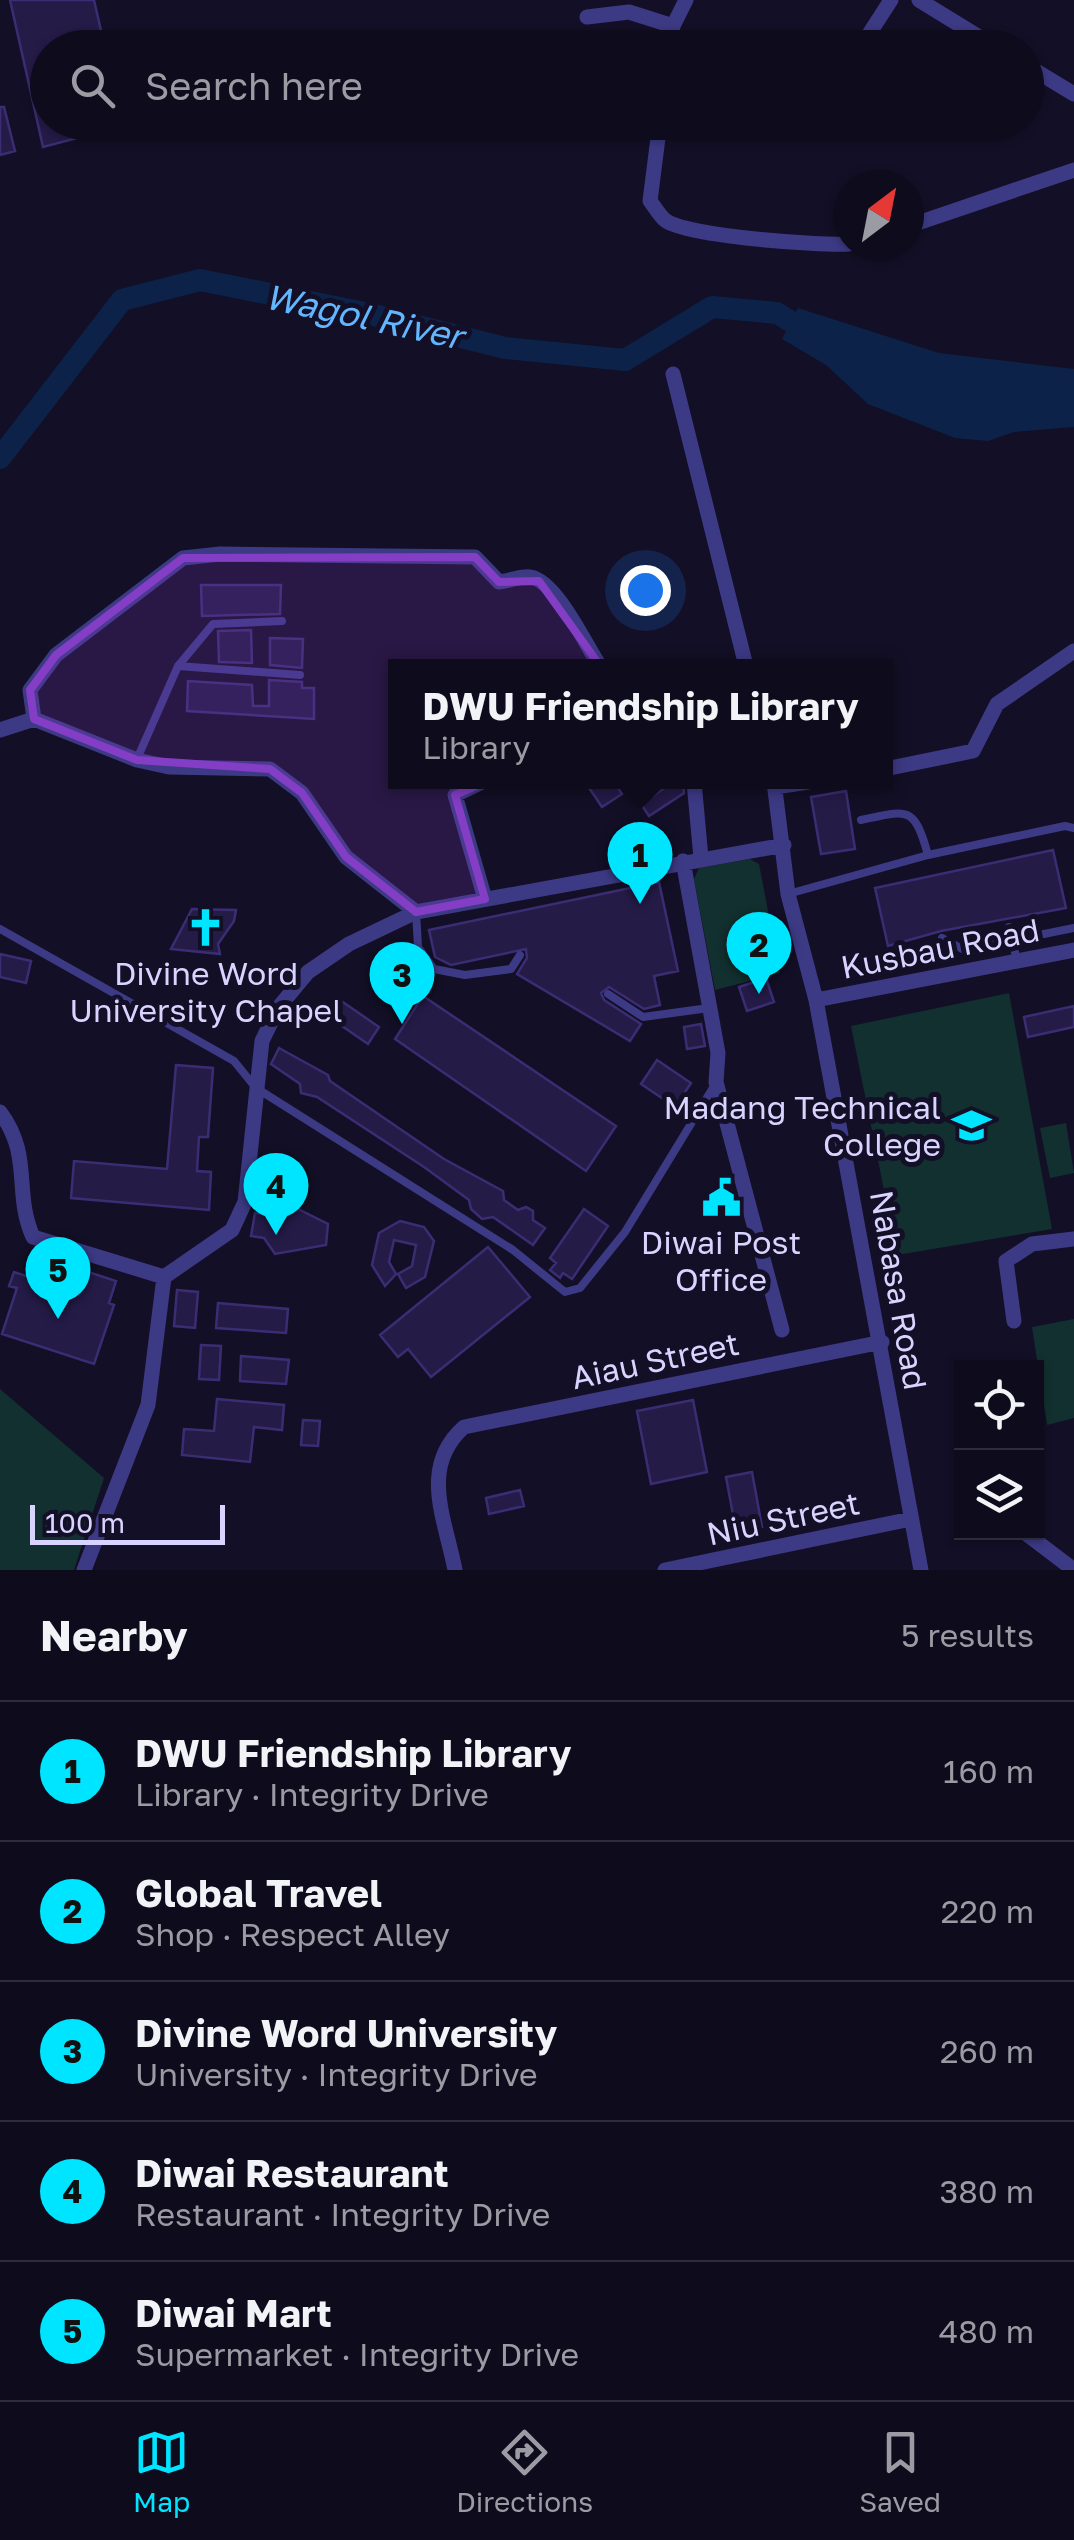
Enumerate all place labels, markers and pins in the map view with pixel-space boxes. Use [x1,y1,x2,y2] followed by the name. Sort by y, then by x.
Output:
[608,822,672,904] pin: 1
[185,907,227,949] church icon: Divine Word University Chapel
[726,912,792,994] pin: 2
[370,942,434,1024] pin: 3
[70,954,342,1029] place label: Divine Word University Chapel
[664,1088,941,1163] place label: Madang Technical College
[950,1104,992,1146] school or university icon: Madang Technical College
[244,1152,308,1235] pin: 4
[700,1176,742,1218] public building icon: Diwai Post Office
[641,1223,801,1298] place label: Diwai Post Office
[26,1236,90,1319] pin: 5

